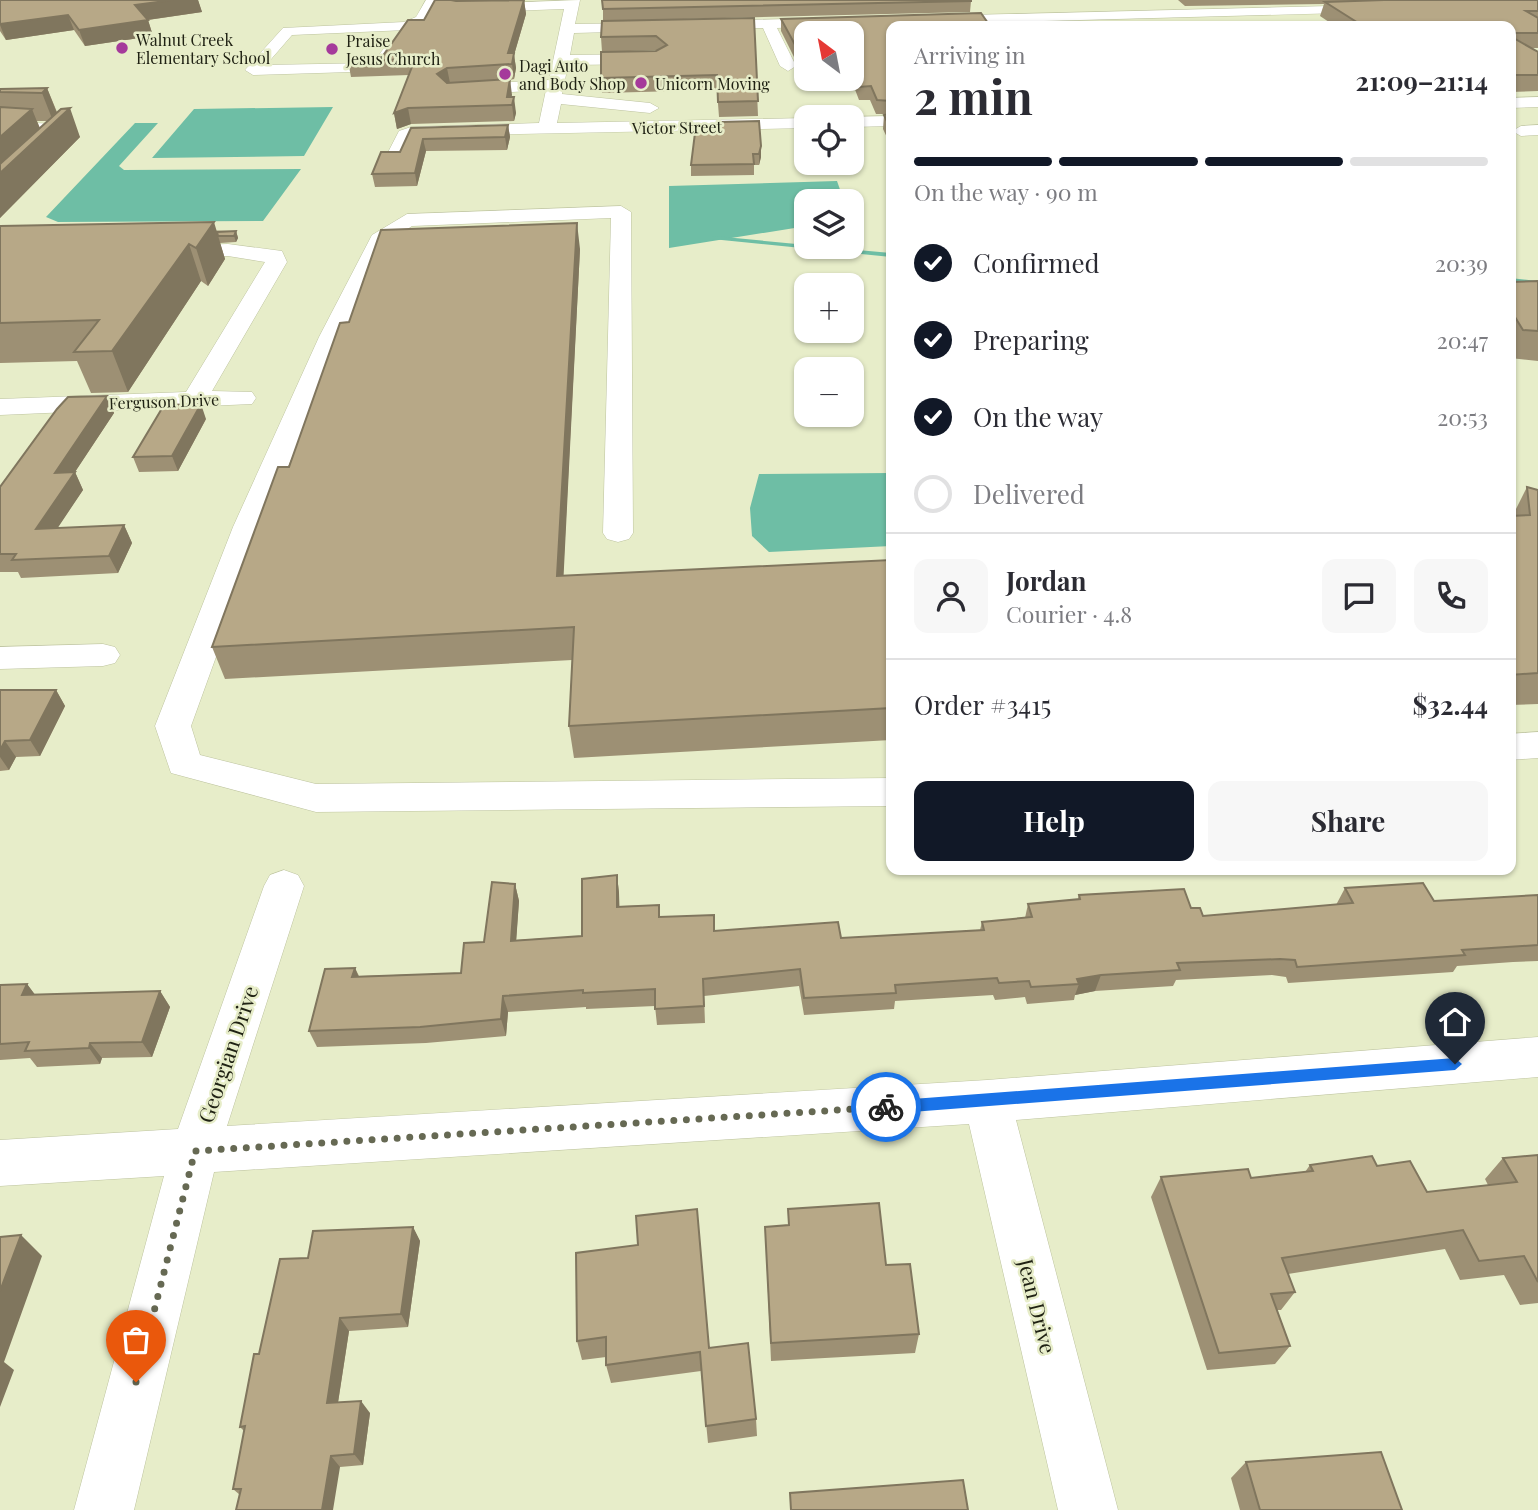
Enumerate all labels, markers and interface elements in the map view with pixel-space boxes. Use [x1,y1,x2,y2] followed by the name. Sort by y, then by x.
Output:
[794,21,864,91] north arrow
[794,21,864,427] map controls
[135,29,271,68] place label: Walnut Creek Elementary School
[345,30,441,69] place label: Praise Jesus Church
[914,39,1026,70] text: Arriving in
[114,40,130,56] marker: Walnut Creek Elementary School
[324,41,340,57] marker: Praise Jesus Church
[519,55,626,94] place label: Dagi Auto and Body Shop
[1356,63,1488,98] text: 21:09–21:14
[914,65,1033,127] text: 2 min
[497,66,513,82] marker: Dagi Auto and Body Shop
[655,73,770,94] place label: Unicorn Moving
[633,75,649,91] marker: Unicorn Moving
[794,105,864,175] button: locate
[631,116,723,138] street label: Victor Street
[914,176,1098,207] text: On the way · 90 m
[794,189,864,259] button: layers
[914,244,952,282] icon: check
[973,245,1100,280] text: Confirmed
[1435,247,1488,278] text: 20:39
[794,273,864,343] button: +
[914,321,952,359] icon: check
[973,322,1089,357] text: Preparing
[1437,324,1488,355] text: 20:47
[794,357,864,427] button: −
[109,389,219,413] street label: Ferguson Drive
[914,398,952,436] icon: check
[973,399,1103,434] text: On the way
[1437,401,1488,432] text: 20:53
[973,476,1085,511] text: Delivered
[914,559,988,633] button: person
[1322,559,1396,633] button: chat
[1414,559,1488,633] button: phone
[1006,563,1086,598] text: Jordan
[1006,598,1132,629] text: Courier · 4.8
[914,687,1051,722] text: Order #3415
[1412,687,1488,722] text: $32.44
[914,781,1194,861] button: Help
[1208,781,1488,861] button: Share
[190,982,264,1126] street label: Georgian Drive
[1425,992,1485,1064] pin
[1436,1003,1474,1041] icon: home
[851,1072,921,1142] courier
[867,1088,905,1126] icon: bike
[1012,1255,1063,1356] street label: Jean Drive
[106,1310,166,1382] pin
[117,1321,155,1359] icon: bag

